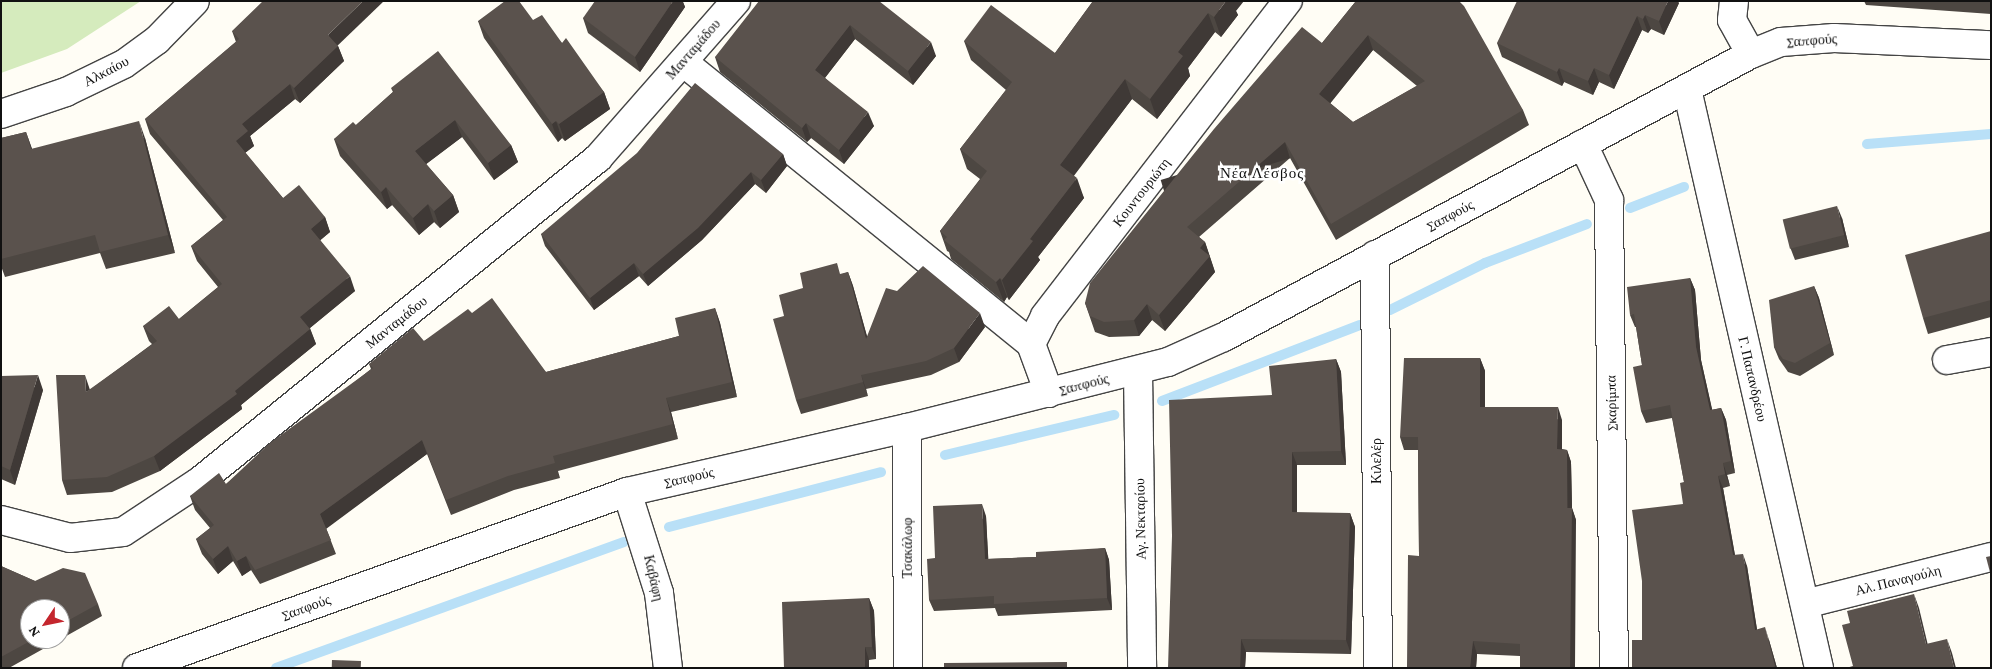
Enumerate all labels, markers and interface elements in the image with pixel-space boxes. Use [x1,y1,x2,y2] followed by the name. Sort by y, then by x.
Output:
[662,15,724,83] street label: Μανταμάδου
[1786,30,1838,50] street label: Σαπφούς
[81,52,131,90] street label: Αλκαίου
[1109,154,1173,230] street label: Κουντουριώτη
[1219,165,1305,183] district label: Νέα Λέσβος
[1424,196,1476,234] street label: Σαπφούς
[362,292,430,352] street label: Μανταμάδου
[1735,335,1771,423] street label: Γ. Παπανδρέου
[1058,370,1110,398] street label: Σαπφούς
[1602,375,1620,431] street label: Σκαρίμπα
[1368,438,1384,484] street label: Κιλελέρ
[663,463,715,491] street label: Σαπφούς
[1131,478,1149,560] street label: Αγ. Νεκταρίου
[899,518,915,578] street label: Τσακάλωφ
[641,553,667,603] street label: Καβάφη
[1853,561,1943,599] street label: Αλ. Παναγούλη
[279,590,333,624] street label: Σαπφούς
[20,599,70,649] north arrow
[24,623,43,640] text: N

